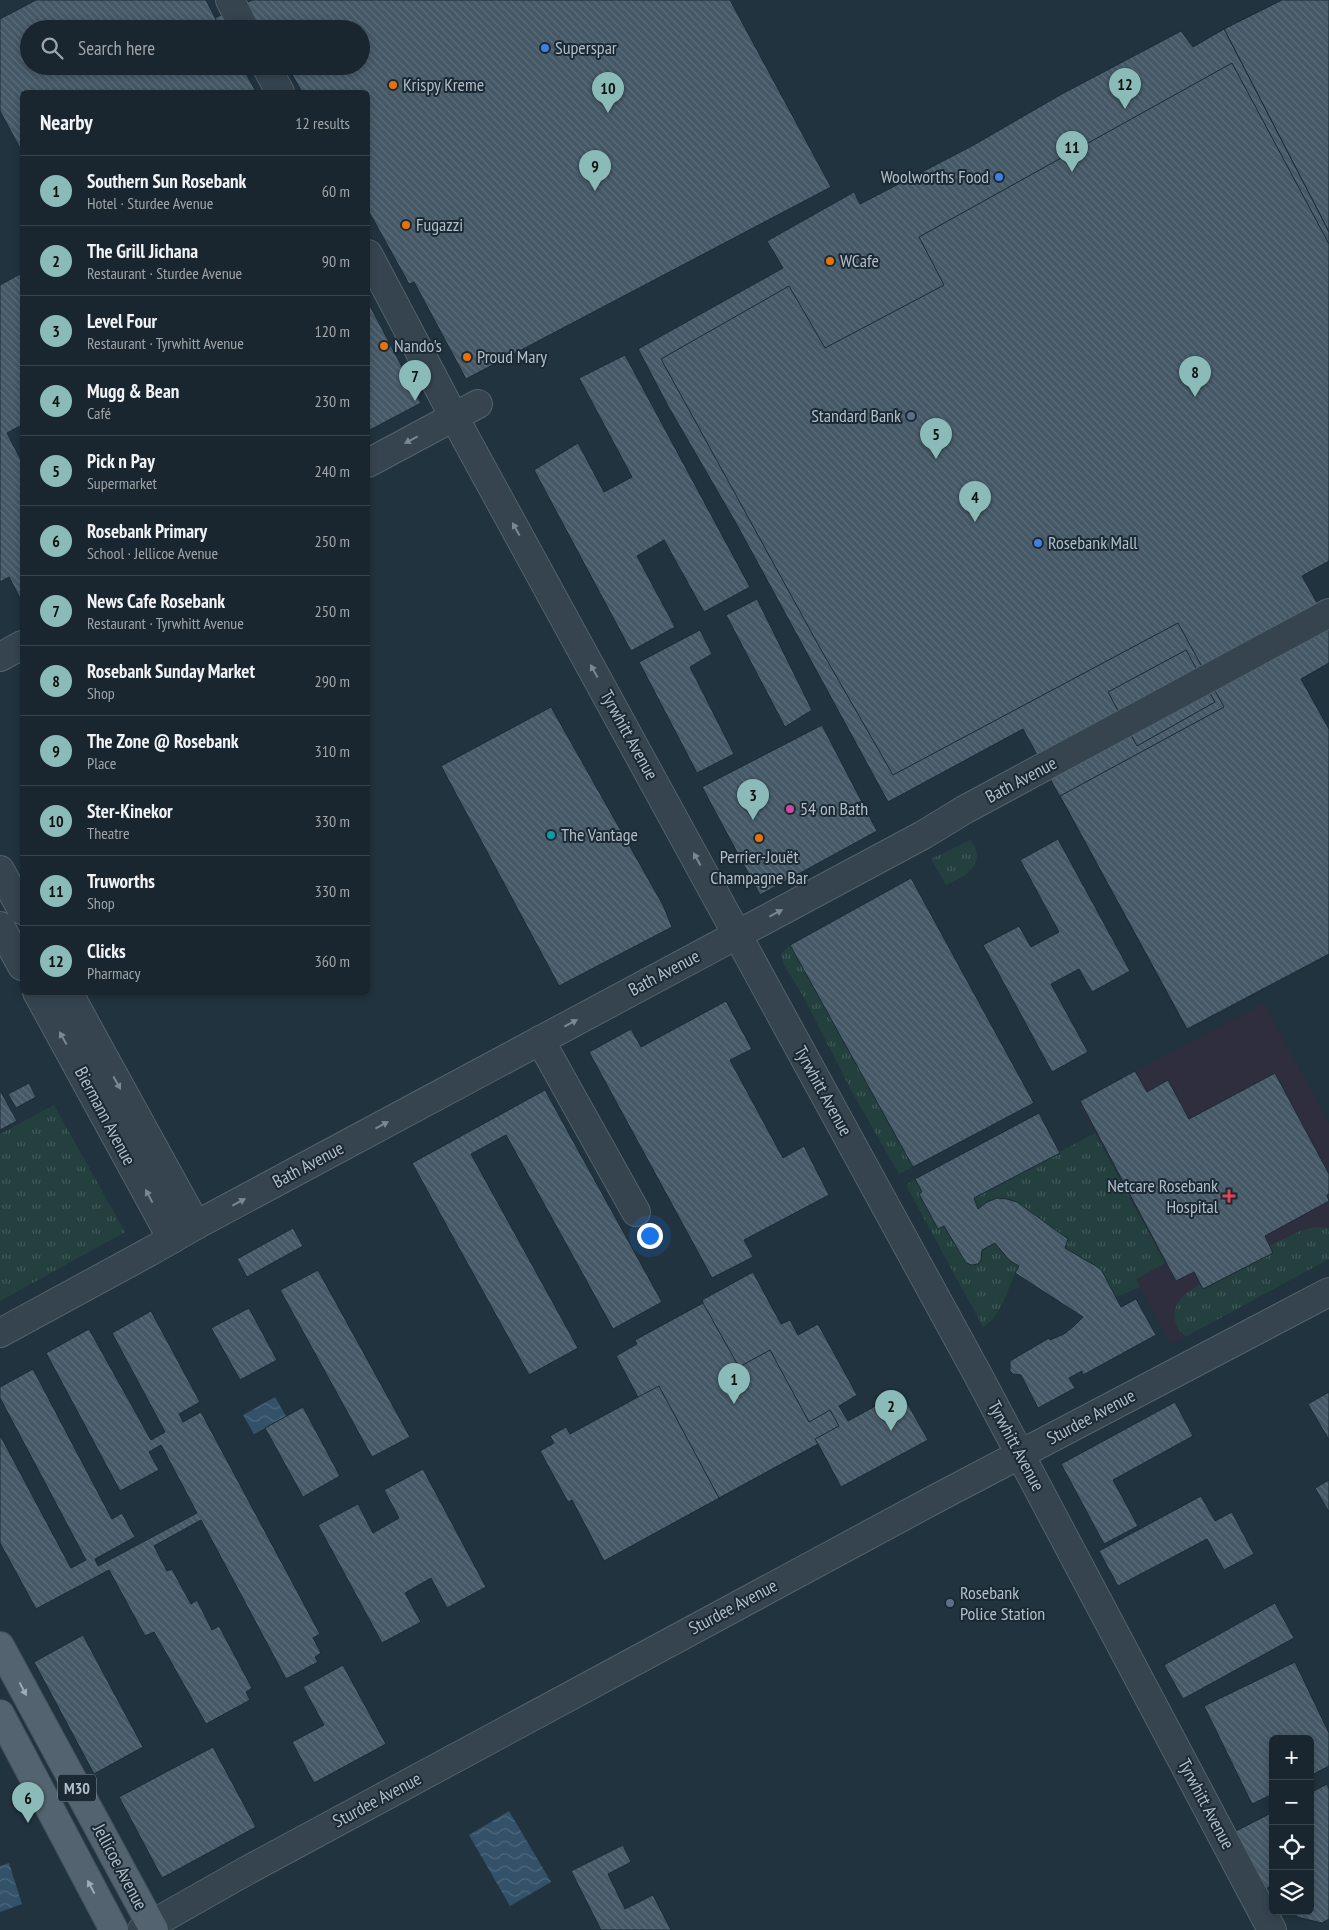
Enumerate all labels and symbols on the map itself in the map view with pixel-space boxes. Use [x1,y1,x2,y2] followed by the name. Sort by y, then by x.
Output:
[555,36,617,59] place label: Superspar
[539,42,551,54] marker: Superspar
[1109,68,1141,109] pin: 12
[592,72,624,113] pin: 10
[403,73,484,96] place label: Krispy Kreme
[387,79,399,91] marker: Krispy Kreme
[1056,131,1088,172] pin: 11
[579,150,611,191] pin: 9
[881,165,989,188] place label: Woolworths Food
[993,171,1005,183] marker: Woolworths Food
[416,213,463,236] place label: Fugazzi
[400,219,412,231] marker: Fugazzi
[840,249,879,272] place label: WCafe
[824,255,836,267] marker: WCafe
[394,334,442,357] place label: Nando's
[378,340,390,352] marker: Nando's
[477,345,547,368] place label: Proud Mary
[461,351,473,363] marker: Proud Mary
[1179,356,1211,397] pin: 8
[399,360,431,401] pin: 7
[811,404,901,427] place label: Standard Bank
[905,410,917,422] marker: Standard Bank
[920,418,952,459] pin: 5
[404,436,418,444] one-way arrow
[959,481,991,522] pin: 4
[511,522,520,535] one-way arrow
[1048,531,1138,554] place label: Rosebank Mall
[1032,537,1044,549] marker: Rosebank Mall
[590,664,598,678] one-way arrow
[595,686,664,784] street label: Tyrwhitt Avenue
[981,751,1060,808] street label: Bath Avenue
[737,779,769,820] pin: 3
[800,797,868,820] place label: 54 on Bath
[784,803,796,815] marker: 54 on Bath
[561,823,638,846] place label: The Vantage
[545,829,557,841] marker: The Vantage
[753,832,765,844] marker: Perrier-Jouët Champagne Bar
[710,845,808,889] place label: Perrier-Jouët Champagne Bar
[693,853,702,866] one-way arrow
[769,909,783,917] one-way arrow
[624,944,703,1001] street label: Bath Avenue
[564,1019,578,1027] one-way arrow
[59,1031,67,1045] one-way arrow
[789,1042,858,1140] street label: Tyrwhitt Avenue
[70,1063,141,1169] street label: Biermann Avenue
[113,1075,121,1090] one-way arrow
[375,1121,389,1129] one-way arrow
[268,1136,347,1193] street label: Bath Avenue
[1107,1174,1219,1218] place label: Netcare Rosebank Hospital
[1222,1189,1236,1203] marker: Netcare Rosebank Hospital
[144,1190,153,1203] one-way arrow
[232,1198,246,1206] one-way arrow
[637,1223,663,1249] your location
[718,1363,750,1404] pin: 1
[1043,1384,1139,1449] street label: Sturdee Avenue
[875,1390,907,1431] pin: 2
[983,1397,1050,1495] street label: Tyrwhitt Avenue
[685,1574,781,1639] street label: Sturdee Avenue
[960,1581,1045,1625] place label: Rosebank Police Station
[944,1597,956,1609] marker: Rosebank Police Station
[19,1681,27,1696] one-way arrow
[1173,1755,1240,1853] street label: Tyrwhitt Avenue
[329,1767,425,1832] street label: Sturdee Avenue
[58,1775,96,1802] road number: M30
[12,1782,44,1823] pin: 6
[88,1819,153,1914] street label: Jellicoe Avenue
[87,1880,95,1894] one-way arrow

